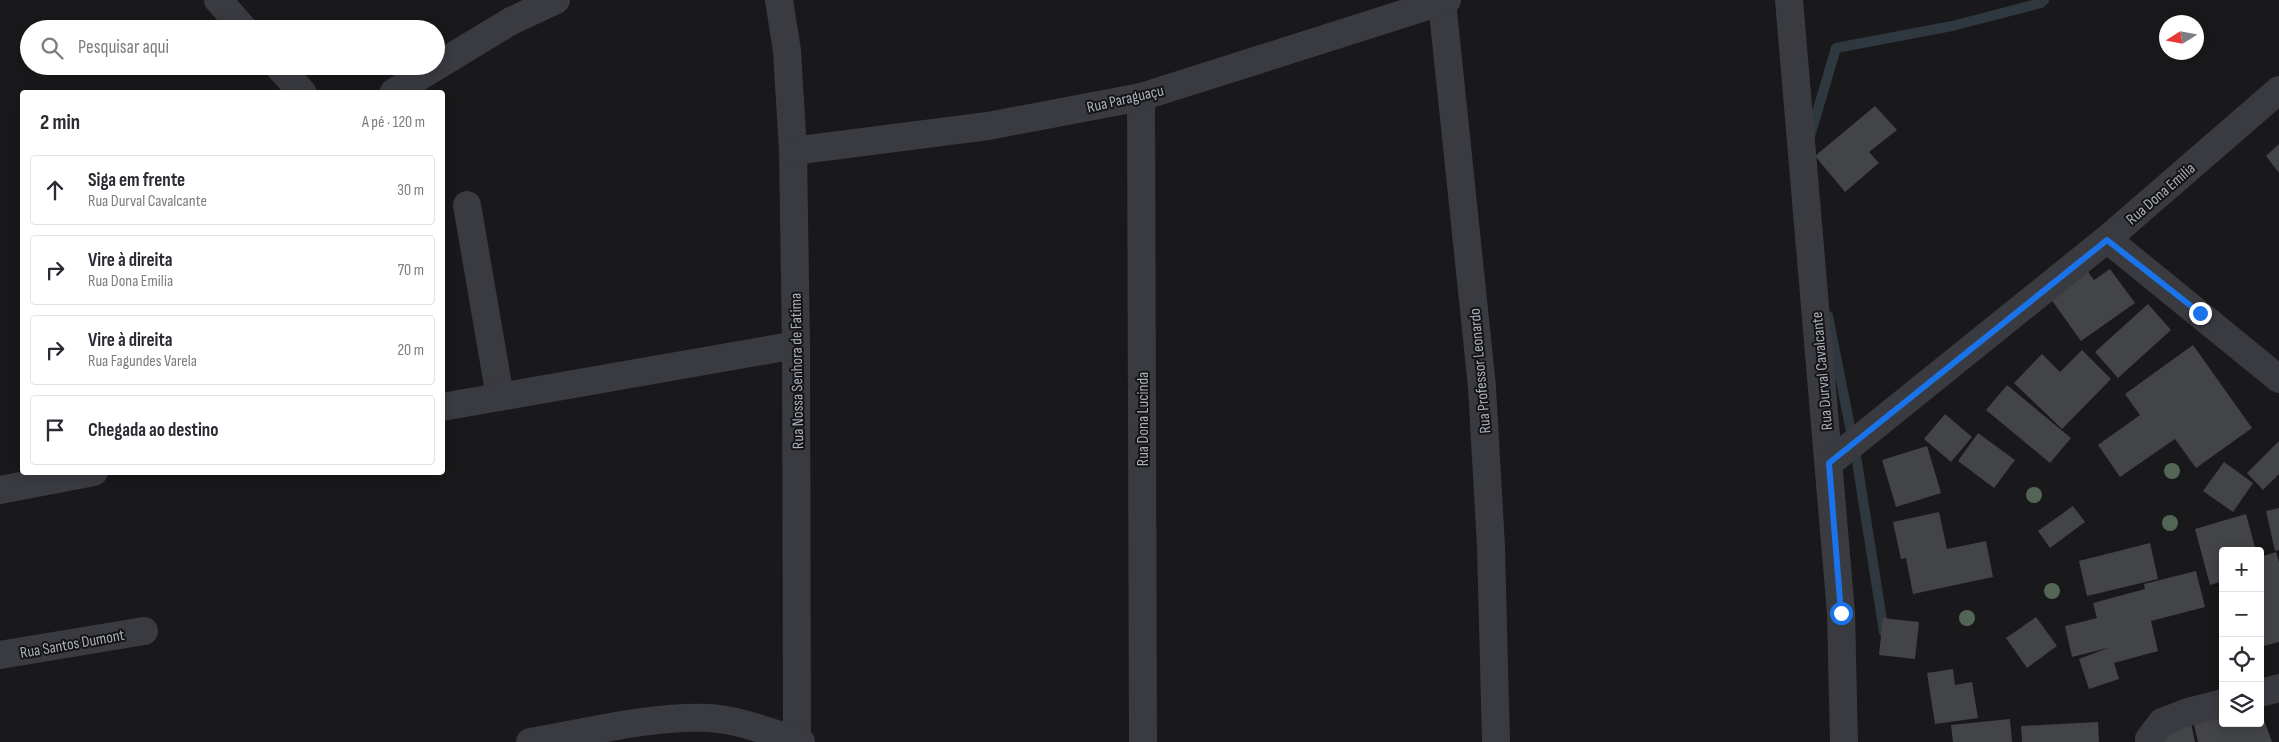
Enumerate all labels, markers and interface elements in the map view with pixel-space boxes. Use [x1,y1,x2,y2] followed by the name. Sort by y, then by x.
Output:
[2159,15,2204,60] north arrow
[20,20,445,75] search box
[38,34,66,62] icon: search
[78,36,169,59] text: Pesquisar aqui
[1085,81,1166,118] street label: Rua Paraguaçu
[40,110,80,135] text: 2 min
[362,113,425,132] text: A pé · 120 m
[2123,159,2199,229] street label: Rua Dona Emilia
[88,169,185,192] text: Siga em frente
[41,176,69,204] icon: ahead
[397,181,424,200] text: 30 m
[88,192,207,211] text: Rua Durval Cavalcante
[88,249,172,272] text: Vire à direita
[41,256,69,284] icon: right
[398,261,424,280] text: 70 m
[88,272,173,291] text: Rua Dona Emilia
[787,293,808,449] street label: Rua Nossa Senhora de Fatima
[2189,302,2212,325] route end
[1466,307,1495,434] street label: Rua Professor Leonardo
[1808,311,1837,431] street label: Rua Durval Cavalcante
[88,329,172,352] text: Vire à direita
[41,336,69,364] icon: right
[397,341,424,360] text: 20 m
[88,352,197,371] text: Rua Fagundes Varela
[1134,372,1153,466] street label: Rua Dona Lucinda
[41,416,69,444] icon: arrive
[88,419,218,442] text: Chegada ao destino
[2219,547,2264,727] map controls
[2219,547,2264,592] button: +
[2219,592,2264,637] button: −
[1830,602,1853,625] route start
[19,626,126,663] street label: Rua Santos Dumont
[2219,637,2264,682] button: locate
[2219,682,2264,727] button: layers

